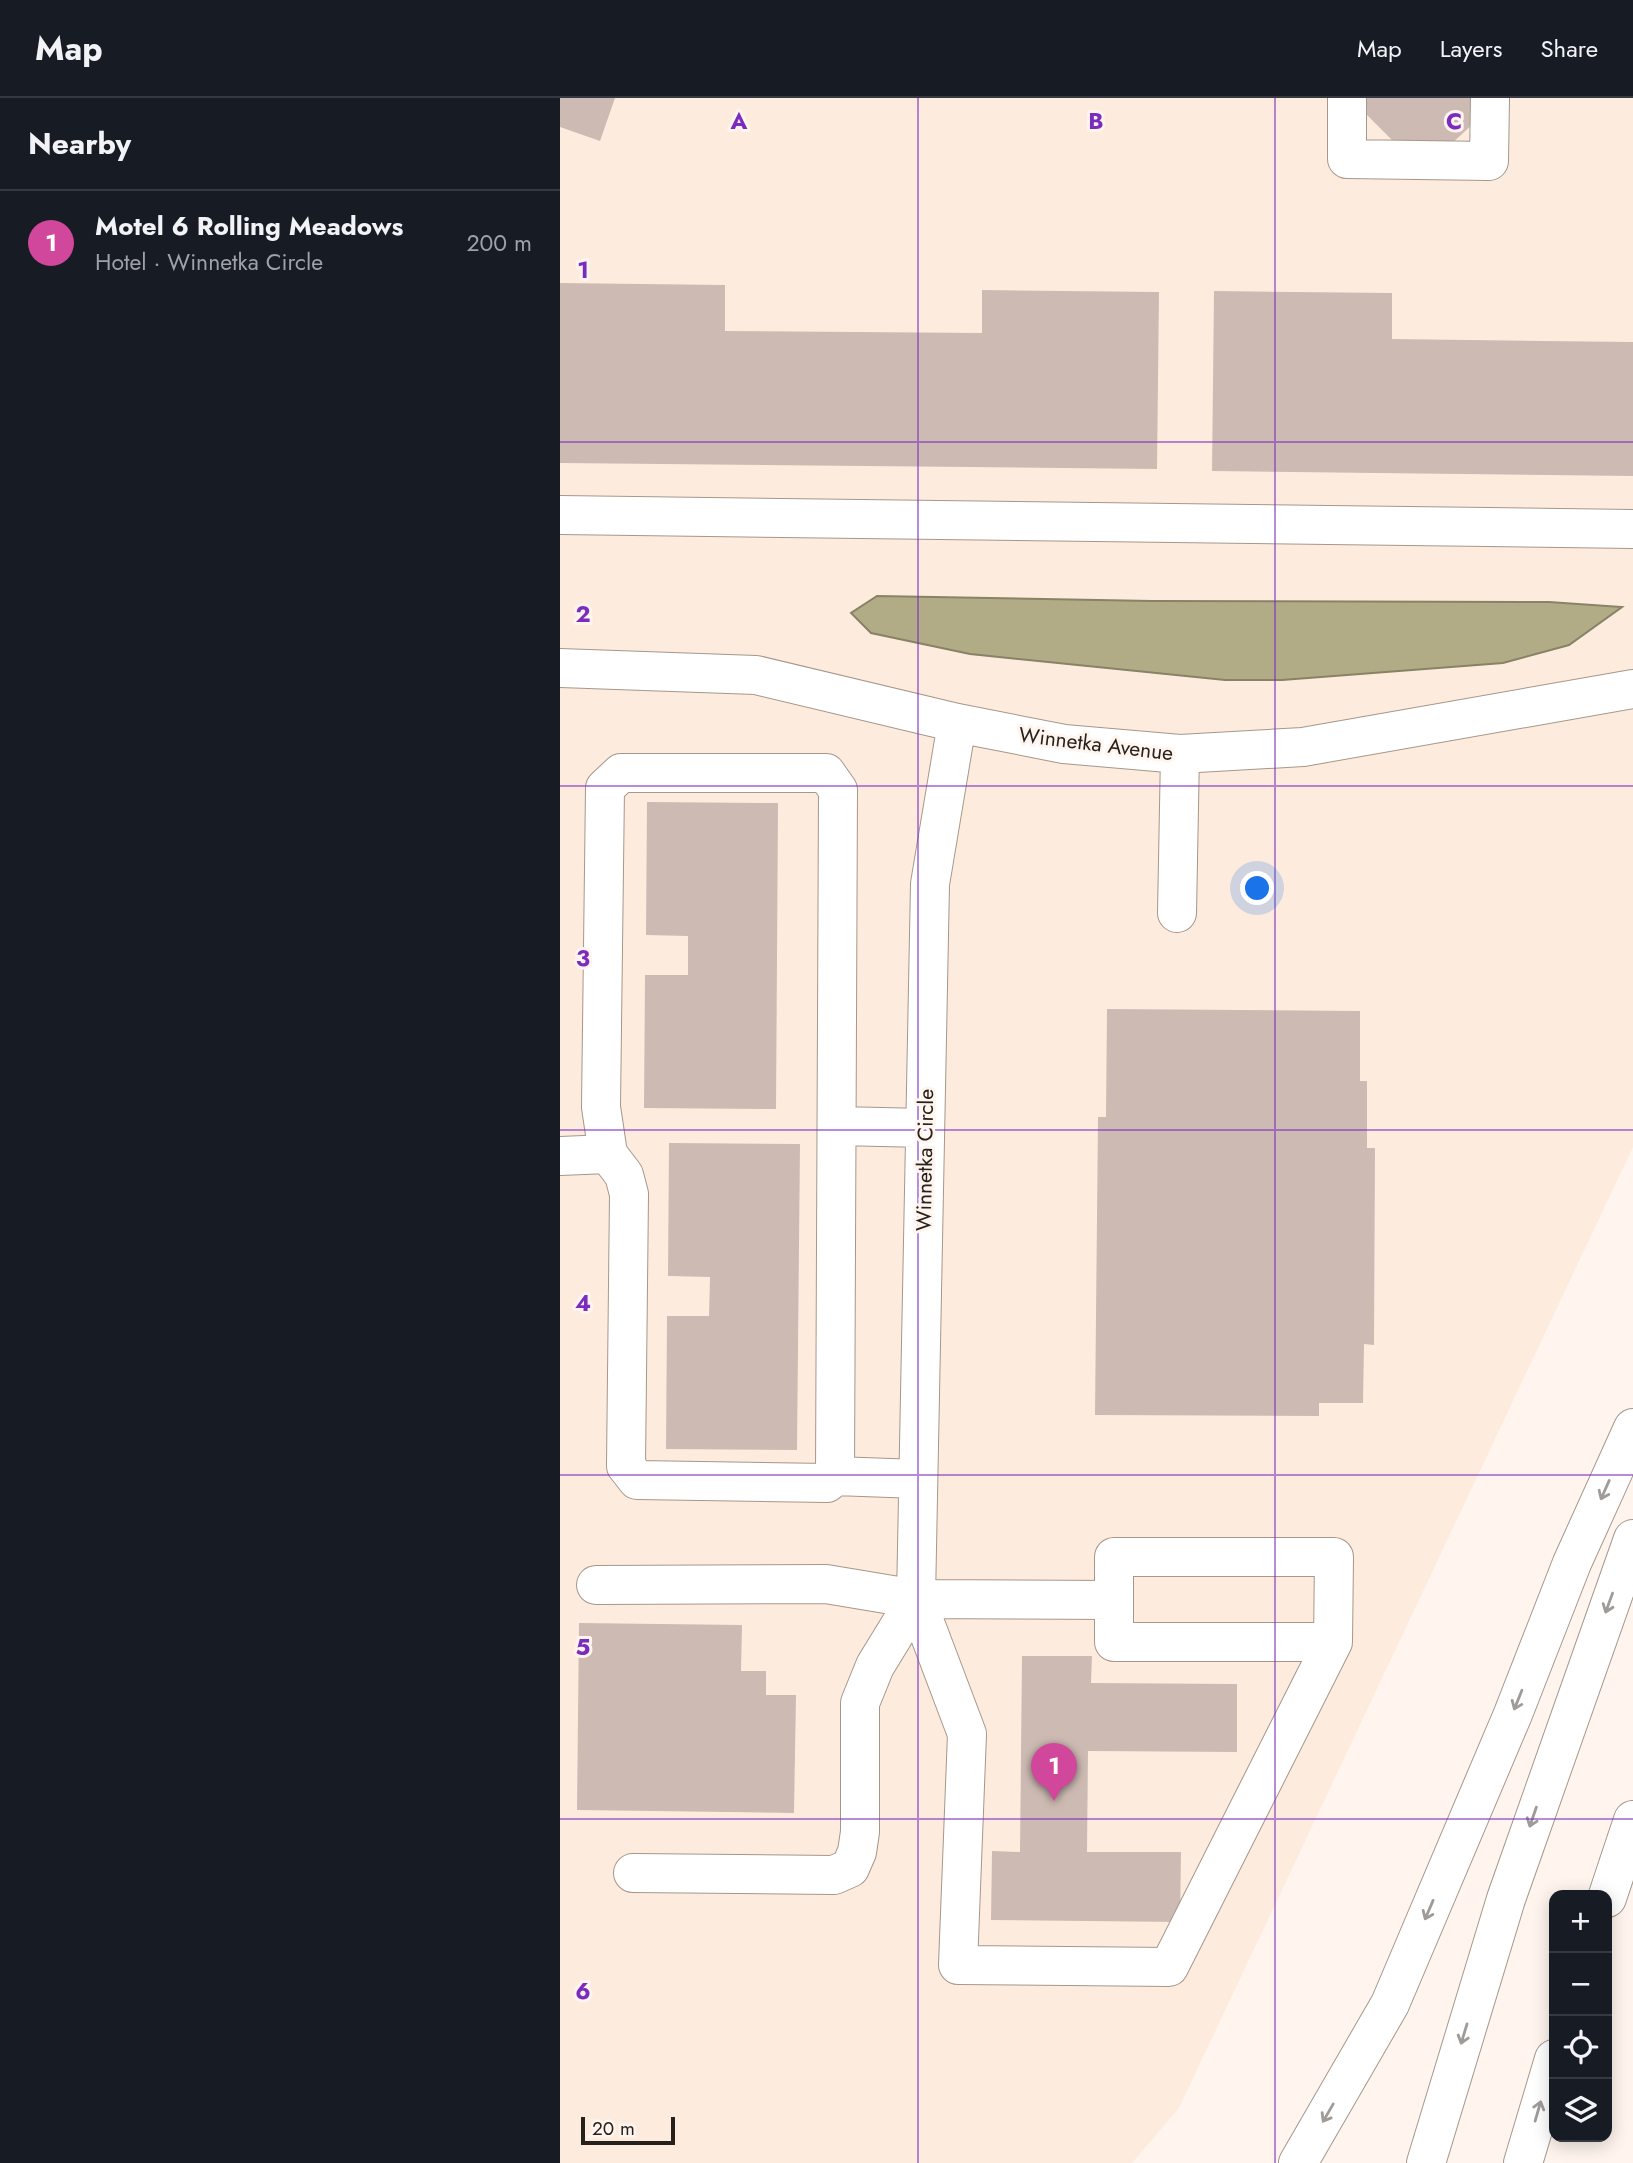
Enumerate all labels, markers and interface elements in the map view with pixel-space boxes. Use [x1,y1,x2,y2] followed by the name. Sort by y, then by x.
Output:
[35,25,103,72] text: Map
[1357,31,1402,66] text: Map
[1440,31,1502,66] text: Layers
[1540,31,1598,66] text: Share
[730,104,748,138] text: A
[1088,104,1104,138] text: B
[1446,104,1462,138] text: C
[28,122,131,165] text: Nearby
[95,207,403,245] text: Motel 6 Rolling Meadows
[45,226,57,260] text: 1
[466,226,532,260] text: 200 m
[95,245,323,279] text: Hotel · Winnetka Circle
[577,253,589,287] text: 1
[575,597,591,631] text: 2
[1017,720,1175,768] street label: Winnetka Avenue
[1240,871,1274,905] your location
[576,941,590,975] text: 3
[909,1088,941,1231] street label: Winnetka Circle
[575,1286,591,1320] text: 4
[1598,1479,1611,1500] one-way arrow
[1602,1591,1615,1613] one-way arrow
[576,1630,590,1664] text: 5
[1511,1689,1524,1711] one-way arrow
[1031,1743,1077,1801] pin: 1
[1526,1806,1538,1828] one-way arrow
[1549,1890,1612,2142] map controls
[1549,1890,1612,1953] button: +
[1422,1898,1435,1920] one-way arrow
[1549,1953,1612,2016] button: −
[575,1974,591,2008] text: 6
[1549,2016,1612,2079] button: locate
[1457,2023,1470,2045] one-way arrow
[1549,2079,1612,2142] button: layers
[1532,2100,1545,2123] one-way arrow
[1321,2102,1334,2123] one-way arrow
[581,2114,676,2146] scale bar
[592,2115,635,2142] text: 20 m

